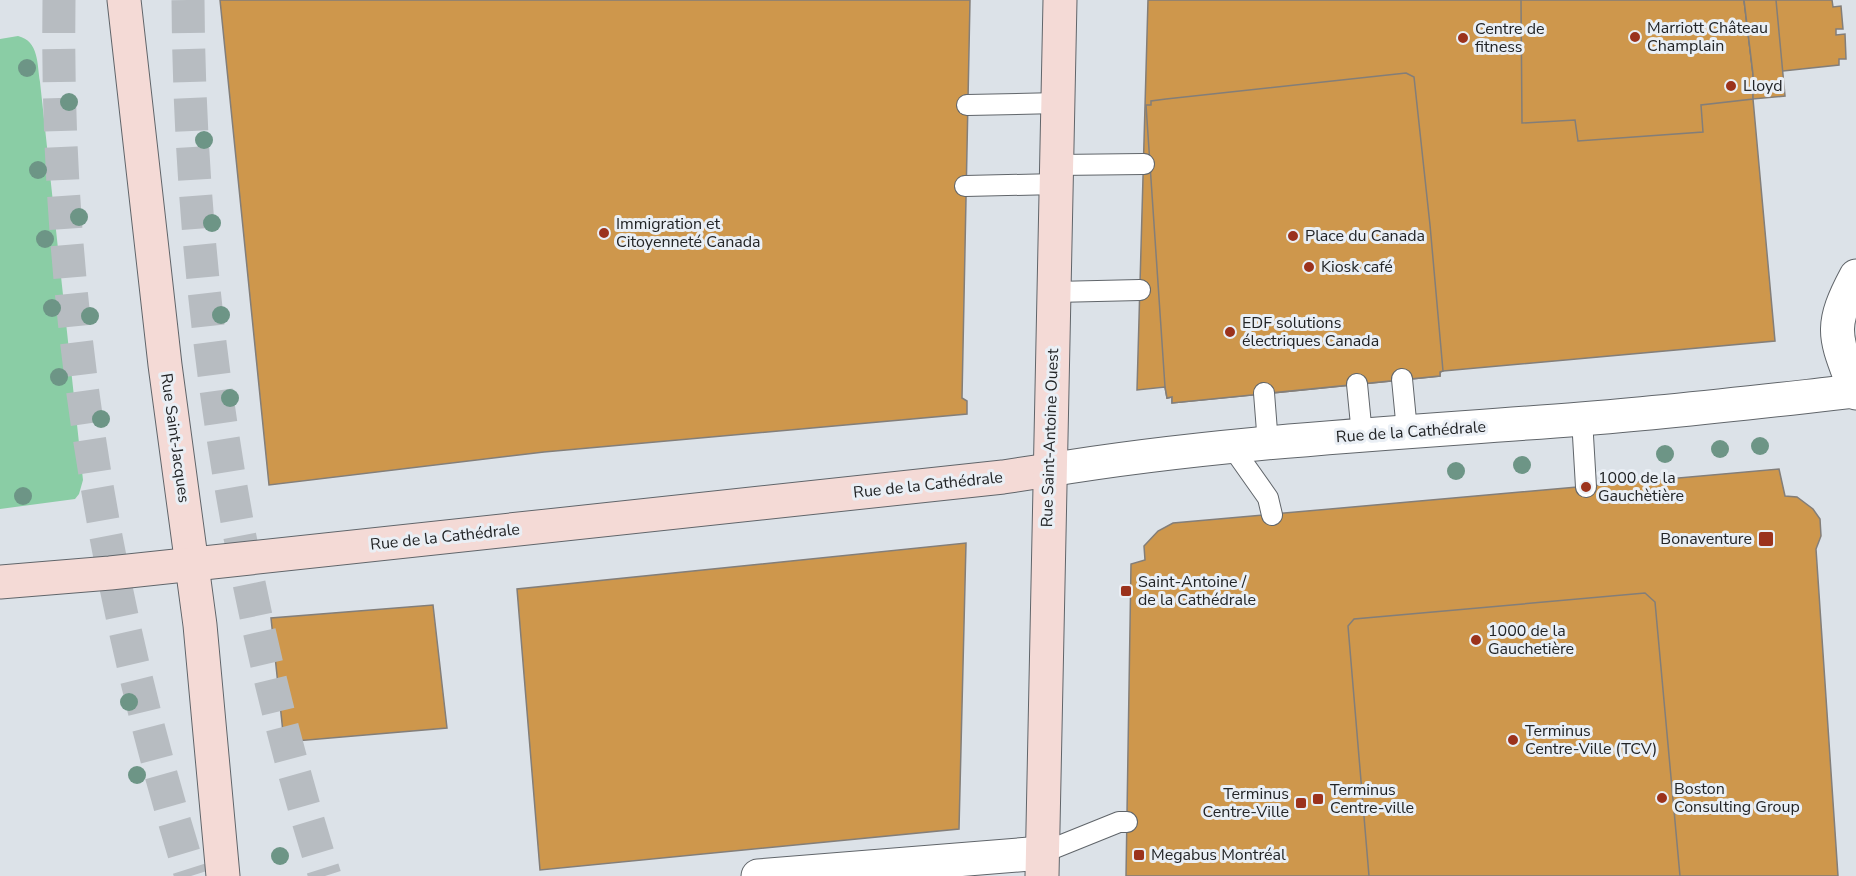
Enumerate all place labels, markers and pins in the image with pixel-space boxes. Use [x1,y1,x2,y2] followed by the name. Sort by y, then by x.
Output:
[1647,17,1768,57] place label: Marriott Château Champlain
[1475,18,1545,58] place label: Centre de fitness
[1628,30,1642,44] marker: Marriott Château Champlain
[1456,31,1470,45] marker: Centre de fitness
[1743,75,1783,97] place label: Lloyd
[1724,79,1738,93] marker: Lloyd
[616,213,761,253] place label: Immigration et Citoyenneté Canada
[1305,225,1425,247] place label: Place du Canada
[597,226,611,240] marker: Immigration et Citoyenneté Canada
[1286,229,1300,243] marker: Place du Canada
[1321,256,1393,278] place label: Kiosk café
[1302,260,1316,274] marker: Kiosk café
[1242,312,1379,352] place label: EDF solutions électriques Canada
[1223,325,1237,339] marker: EDF solutions électriques Canada
[1598,467,1684,507] place label: 1000 de la Gauchètière
[1579,480,1593,494] marker: 1000 de la Gauchètière
[1660,528,1752,550] place label: Bonaventure
[1757,530,1775,548] marker: Bonaventure
[1138,571,1256,611] place label: Saint-Antoine / de la Cathédrale
[1119,584,1133,598] marker: Saint-Antoine / de la Cathédrale
[1488,620,1574,660] place label: 1000 de la Gauchetière
[1469,633,1483,647] marker: 1000 de la Gauchetière
[1525,720,1657,760] place label: Terminus Centre-Ville (TCV)
[1506,733,1520,747] marker: Terminus Centre-Ville (TCV)
[1674,778,1800,818] place label: Boston Consulting Group
[1330,779,1414,819] place label: Terminus Centre-ville
[1203,783,1289,823] place label: Terminus Centre-Ville
[1655,791,1669,805] marker: Boston Consulting Group
[1311,792,1325,806] marker: Terminus Centre-ville
[1294,796,1308,810] marker: Terminus Centre-Ville
[1151,844,1286,866] place label: Megabus Montréal
[1132,848,1146,862] marker: Megabus Montréal

